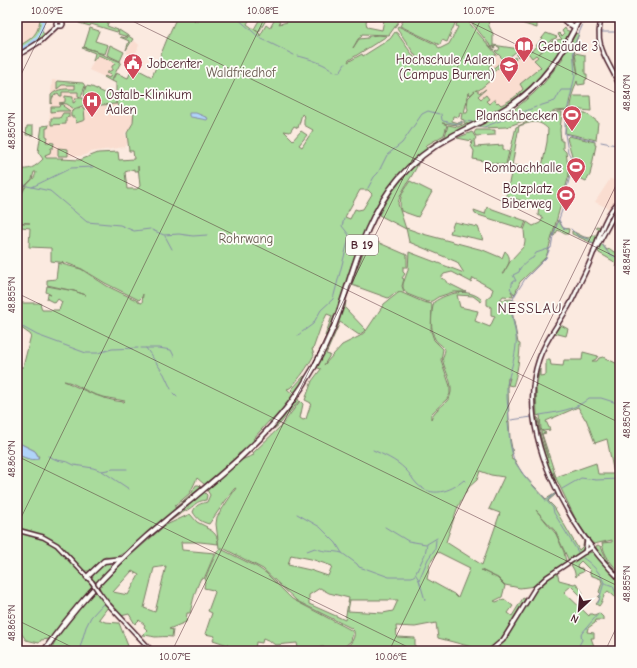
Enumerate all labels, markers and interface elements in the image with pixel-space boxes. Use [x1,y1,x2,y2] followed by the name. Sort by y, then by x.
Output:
[31,5,63,17] text: 10.09°E
[247,5,279,17] text: 10.08°E
[464,5,494,17] text: 10.07°E
[513,35,535,63] library icon: Gebäude 3
[538,39,598,54] place label: Gebäude 3
[122,52,144,80] public building icon: Jobcenter
[396,52,495,82] place label: Hochschule Aalen (Campus Burren)
[498,55,520,83] school or university icon: Hochschule Aalen (Campus Burren)
[147,56,203,71] place label: Jobcenter
[206,65,277,80] park label: Waldfriedhof
[621,75,633,111] text: 48.840°N
[106,87,192,117] place label: Ostalb-Klinikum Aalen
[81,90,103,118] hospital icon: Ostalb-Klinikum Aalen
[561,104,583,132] sports icon: Planschbecken
[476,108,558,123] place label: Planschbecken
[6,112,18,150] text: 48.850°N
[565,156,587,184] sports icon: Rombachhalle
[484,160,562,175] place label: Rombachhalle
[501,181,552,211] place label: Bolzplatz Biberweg
[555,184,577,212] sports icon: Bolzplatz Biberweg
[219,231,273,246] park label: Rohrwang
[346,235,378,255] road number: B 19
[621,239,633,275] text: 48.845°N
[6,277,18,313] text: 48.855°N
[498,300,562,317] district label: NESSLAU
[621,401,633,439] text: 48.850°N
[6,440,18,478] text: 48.860°N
[621,566,633,602] text: 48.855°N
[559,590,599,630] north arrow
[6,605,18,641] text: 48.865°N
[569,611,581,626] text: N
[160,651,190,663] text: 10.07°E
[375,651,407,663] text: 10.06°E

